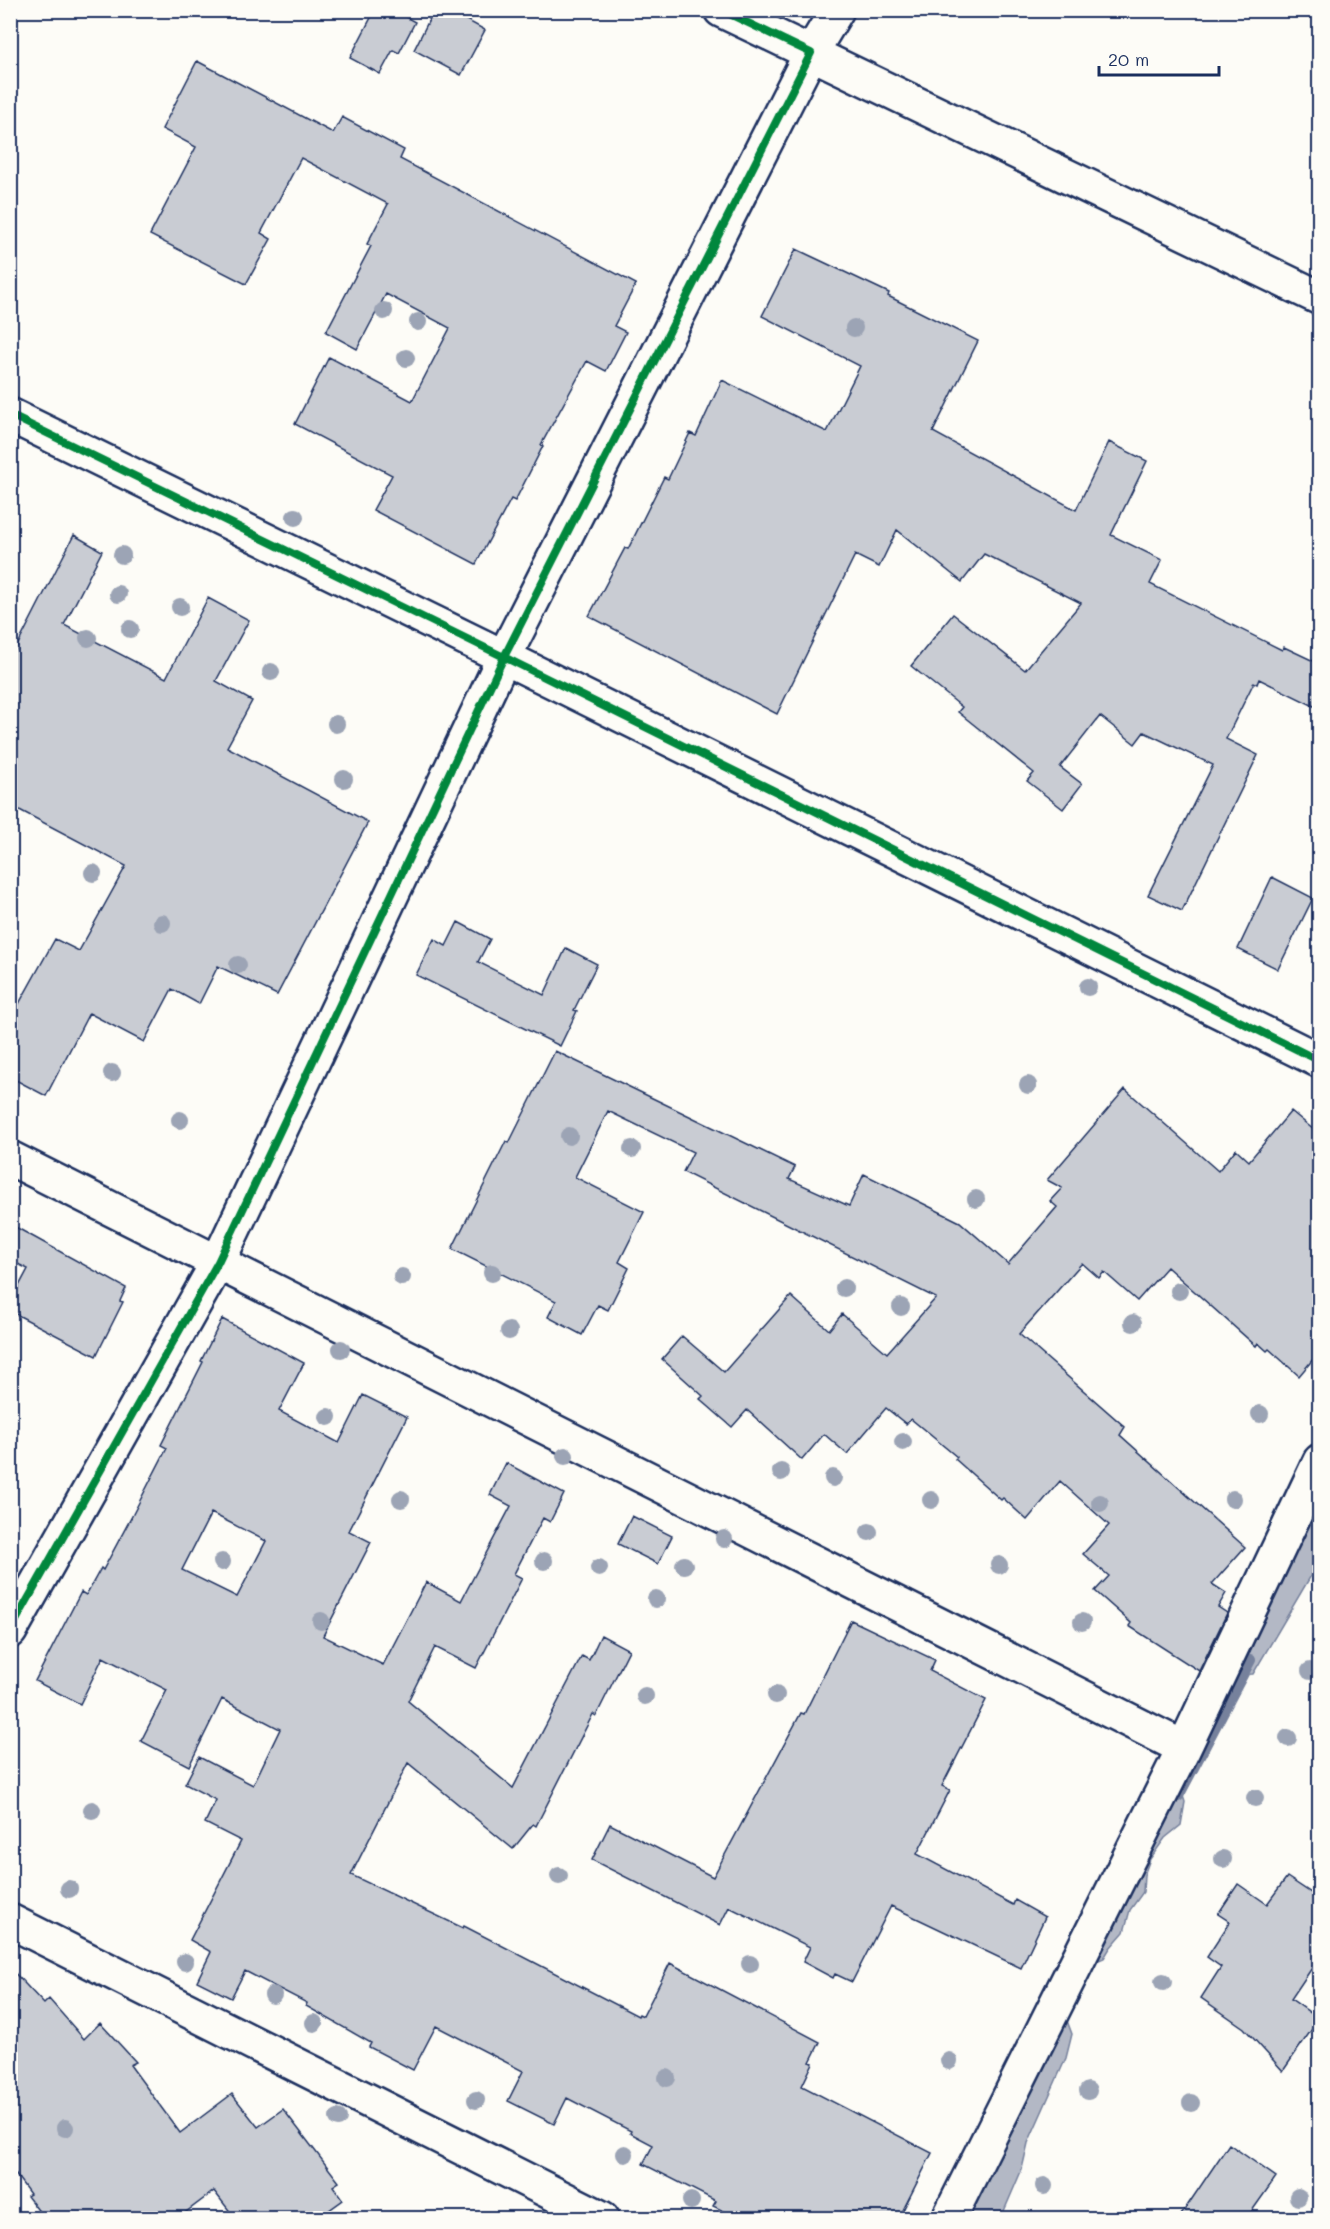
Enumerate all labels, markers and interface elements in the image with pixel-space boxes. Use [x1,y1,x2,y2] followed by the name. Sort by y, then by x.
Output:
[1099,39,1219,77] scale bar
[1108,47,1149,71] text: 20 m

